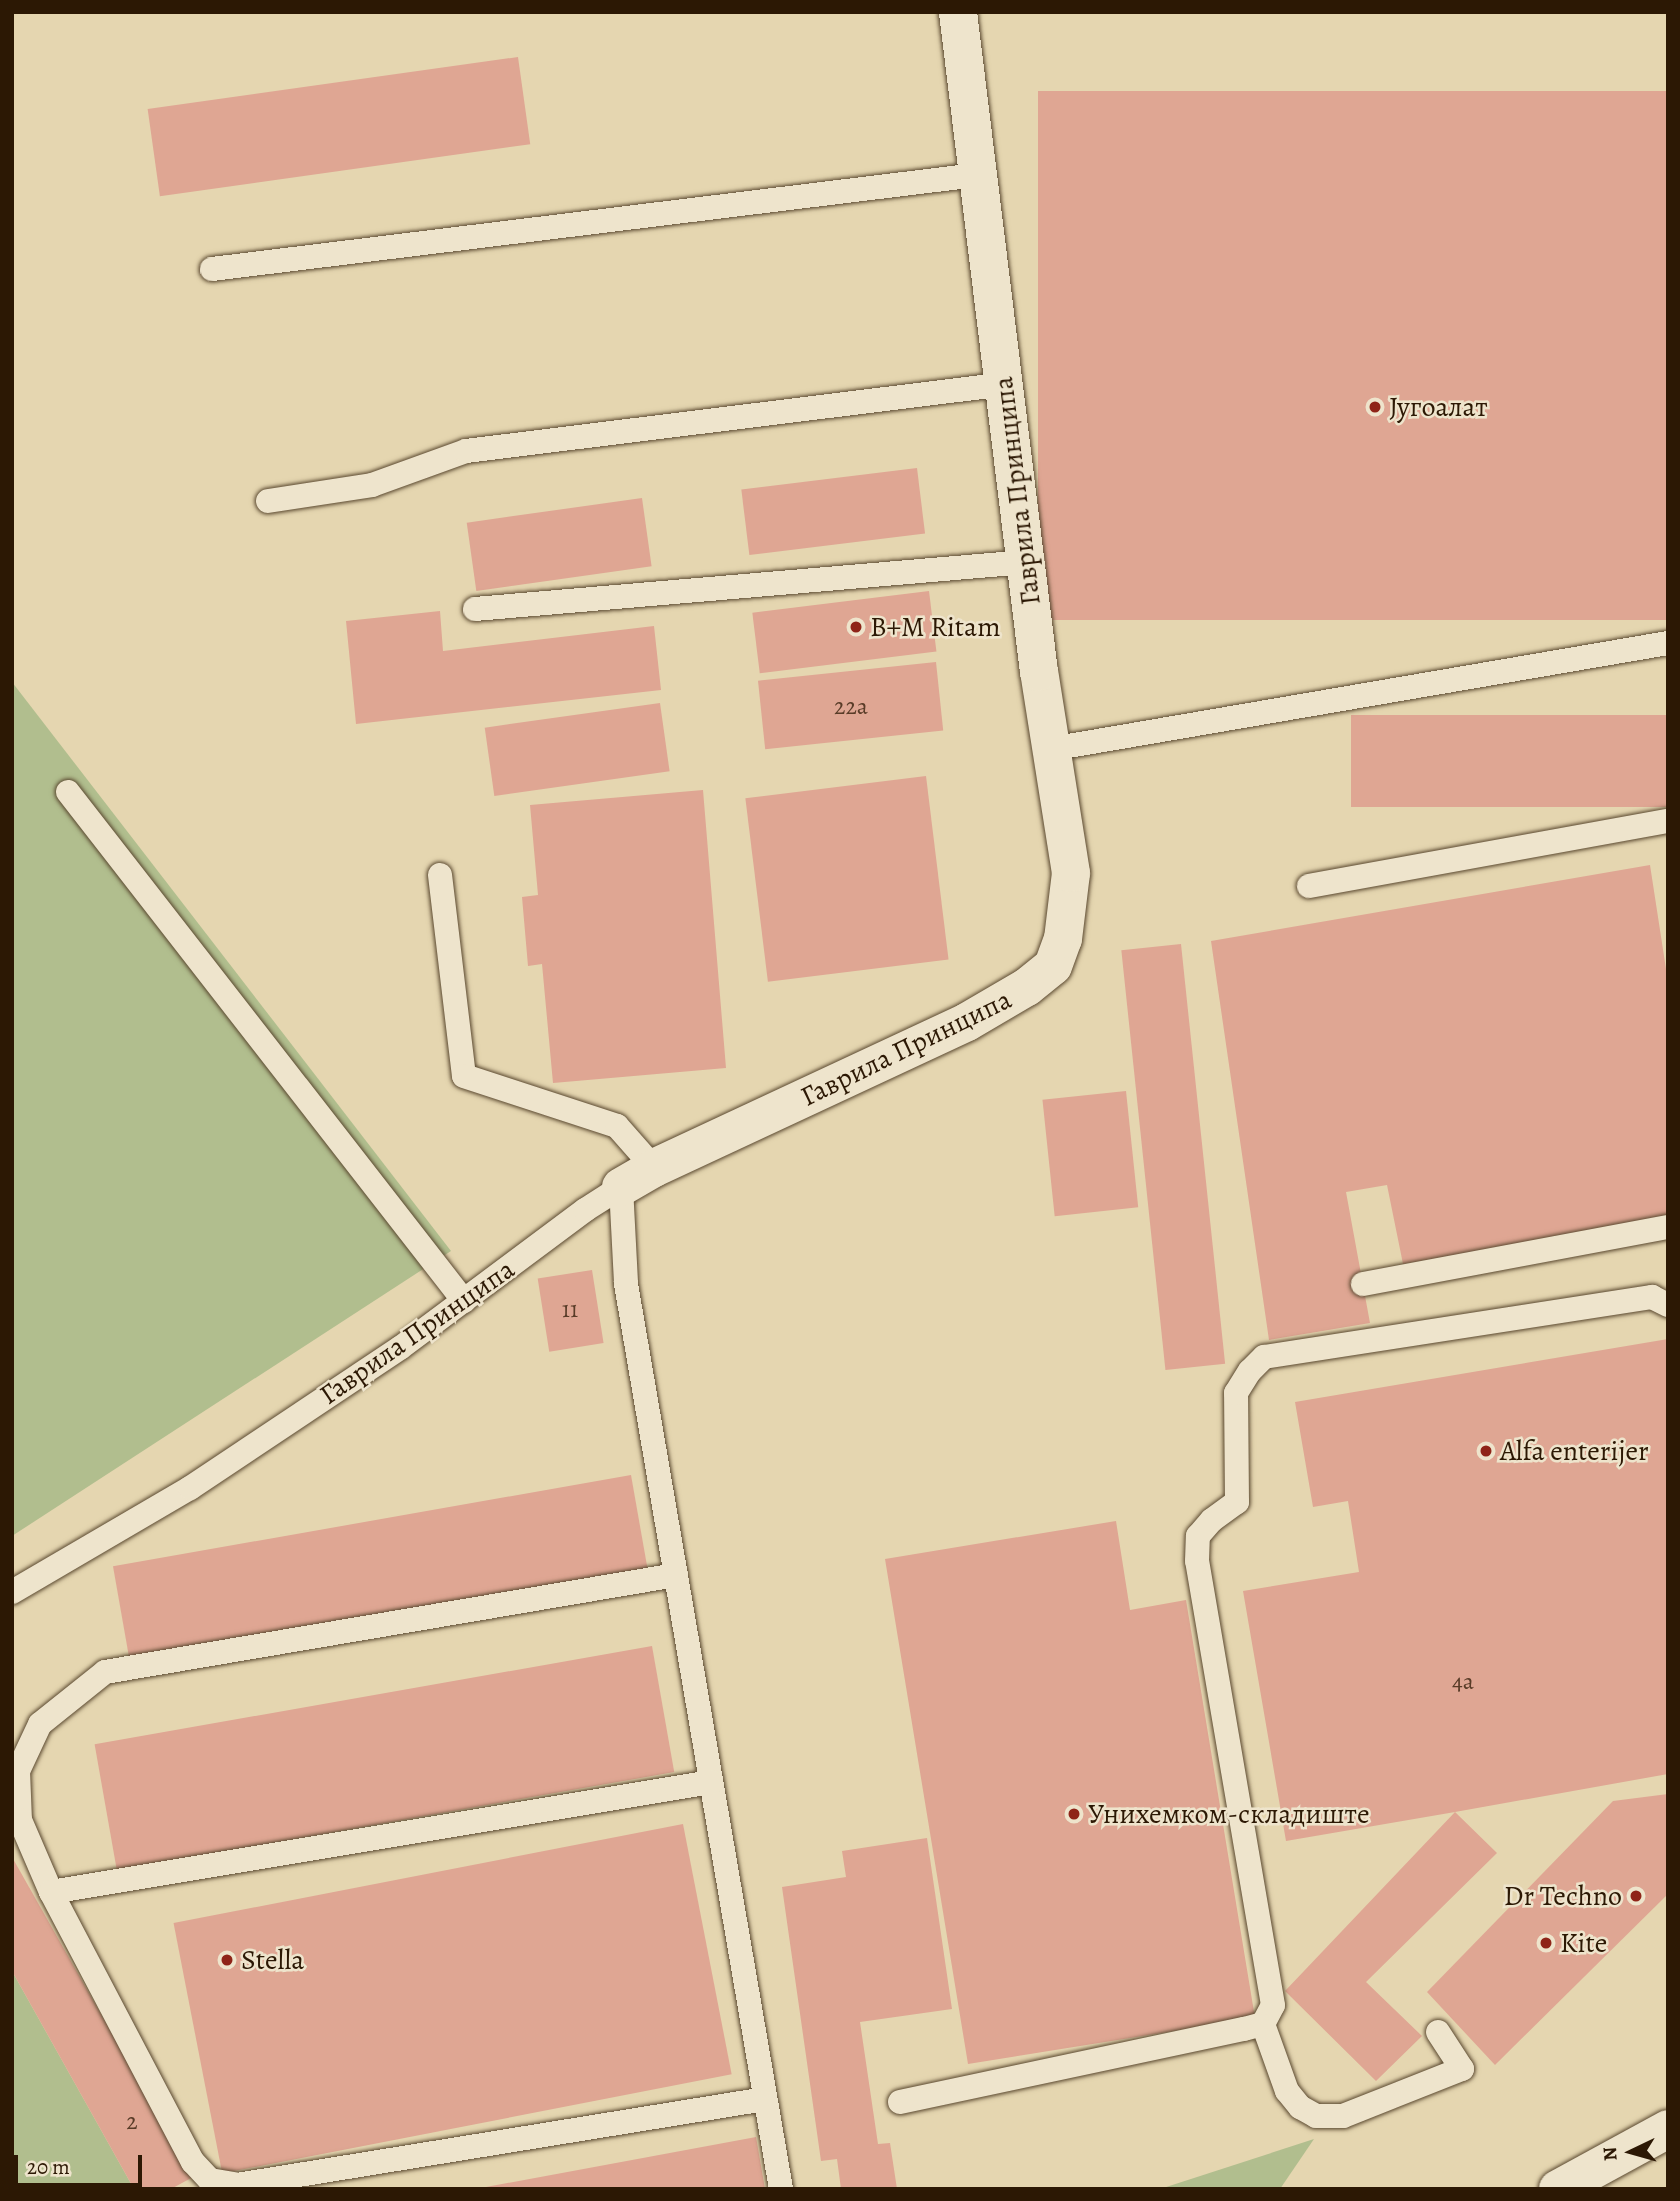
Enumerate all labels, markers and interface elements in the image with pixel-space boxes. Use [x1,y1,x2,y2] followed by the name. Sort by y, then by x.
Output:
[986,375,1048,607] street label: Гаврила Принципа
[1389,390,1488,424] place label: Југоалат
[1367,399,1383,415] marker: Југоалат
[870,610,1000,644] place label: B+M Ritam
[848,619,864,635] marker: B+M Ritam
[834,693,868,721] house number: 22a
[795,983,1017,1113] street label: Гаврила Принципа
[313,1252,521,1412] street label: Гаврила Принципа
[562,1296,578,1324] house number: 11
[1500,1434,1649,1468] place label: Alfa enterijer
[1478,1443,1494,1459] marker: Alfa enterijer
[1452,1668,1474,1696] house number: 4a
[1088,1797,1370,1831] place label: Унихемком-складиште
[1066,1806,1082,1822] marker: Унихемком-складиште
[1504,1879,1622,1913] place label: Dr Techno
[1628,1888,1644,1904] marker: Dr Techno
[1560,1926,1607,1960] place label: Kite
[1538,1935,1554,1951] marker: Kite
[241,1943,304,1977] place label: Stella
[219,1952,235,1968] marker: Stella
[126,2108,138,2136] house number: 2
[1596,2117,1666,2187] north arrow
[18,2142,145,2186] scale bar
[1597,2146,1624,2162] text: N
[27,2153,70,2181] text: 20 m

